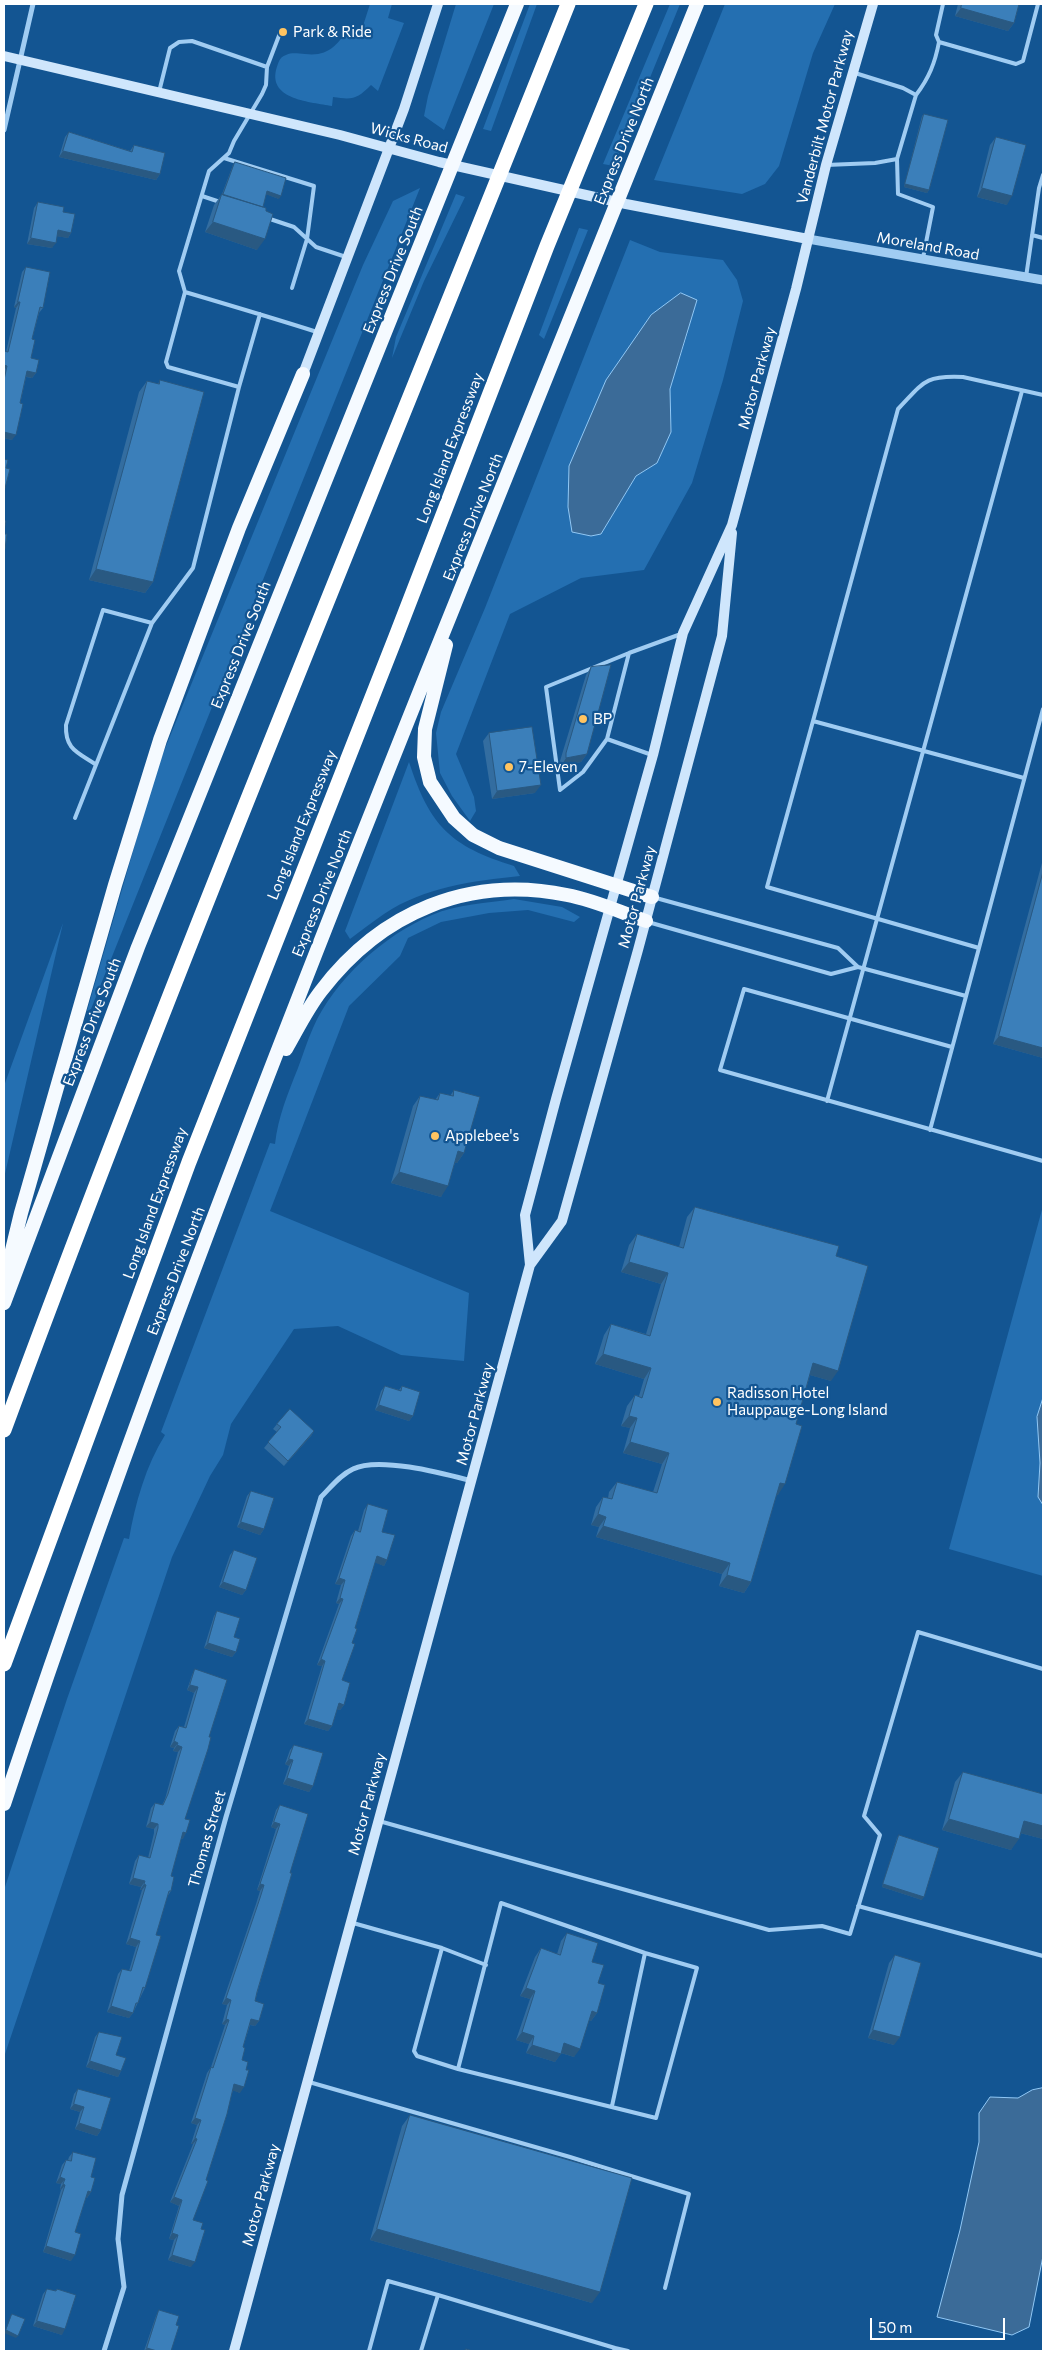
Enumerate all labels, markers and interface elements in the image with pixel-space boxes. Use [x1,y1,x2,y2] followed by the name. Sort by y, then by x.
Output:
[293,23,372,41] place label: Park & Ride
[277,26,289,38] marker: Park & Ride
[793,28,857,206] street label: Vanderbilt Motor Parkway
[590,75,658,207] street label: Express Drive North
[368,119,450,157] street label: Wicks Road
[359,204,427,336] street label: Express Drive South
[875,228,981,264] street label: Moreland Road
[735,325,779,431] street label: Motor Parkway
[413,370,487,526] street label: Long Island Expressway
[439,451,507,583] street label: Express Drive North
[207,579,275,711] street label: Express Drive South
[593,710,612,728] place label: BP
[577,713,589,725] marker: BP
[264,747,340,903] street label: Long Island Expressway
[519,758,578,776] place label: 7-Eleven
[503,761,515,773] marker: 7-Eleven
[288,827,356,959] street label: Express Drive North
[615,844,659,950] street label: Motor Parkway
[59,955,125,1089] street label: Express Drive South
[119,1125,191,1281] street label: Long Island Expressway
[445,1127,519,1145] place label: Applebee's
[429,1130,441,1142] marker: Applebee's
[143,1204,209,1338] street label: Express Drive North
[453,1361,497,1467] street label: Motor Parkway
[727,1384,888,1419] place label: Radisson Hotel Hauppauge-Long Island
[711,1396,723,1408] marker: Radisson Hotel Hauppauge-Long Island
[345,1751,389,1857] street label: Motor Parkway
[185,1788,229,1890] street label: Thomas Street
[239,2142,283,2248] street label: Motor Parkway
[872,2308,1007,2340] scale bar
[878,2318,912,2336] text: 50 m

